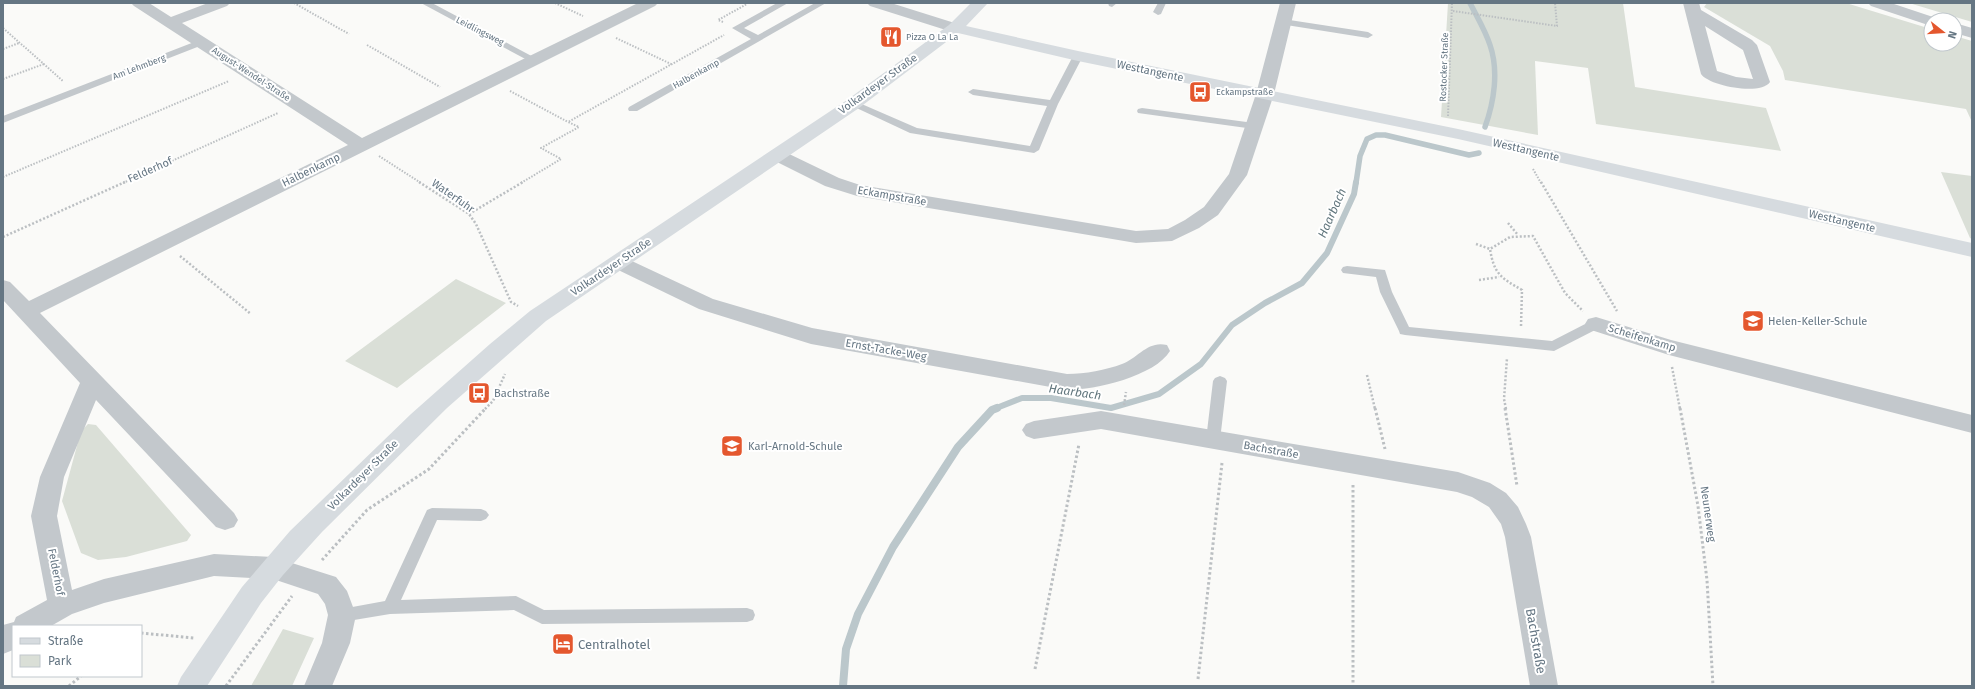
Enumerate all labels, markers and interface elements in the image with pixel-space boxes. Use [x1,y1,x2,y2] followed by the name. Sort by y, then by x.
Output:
[1923,12,1963,52] north arrow
[454,15,506,47] street label: Leidlingsweg
[878,24,904,50] restaurant icon: Pizza O La La
[1945,29,1959,40] text: N
[906,32,958,42] place label: Pizza O La La
[1438,32,1450,102] street label: Rostocker Straße
[210,45,292,103] street label: August-Wendel-Straße
[836,51,920,117] street label: Volkardeyer Straße
[111,52,167,82] street label: Am Lehmberg
[671,57,721,91] street label: Halbenkamp
[1115,58,1185,84] street label: Westtangente
[1187,79,1213,105] bus stop icon: Eckampstraße
[1216,87,1273,97] place label: Eckampstraße
[1491,136,1561,164] street label: Westtangente
[280,150,342,190] street label: Halbenkamp
[126,154,176,186] street label: Felderhof
[429,176,478,216] street label: Waterfuhr
[856,184,928,208] street label: Eckampstraße
[1315,186,1349,240] water label: Haarbach
[1807,207,1877,235] street label: Westtangente
[568,235,654,299] street label: Volkardeyer Straße
[1740,308,1766,334] school or university icon: Helen-Keller-Schule
[1768,315,1867,328] place label: Helen-Keller-Schule
[1607,322,1677,354] street label: Scheifenkamp
[844,336,928,364] street label: Ernst-Tacke-Weg
[466,380,492,406] bus stop icon: Bachstraße
[1048,381,1102,403] water label: Haarbach
[494,387,550,400] place label: Bachstraße
[719,433,745,459] school or university icon: Karl-Arnold-Schule
[325,437,401,513] street label: Volkardeyer Straße
[1242,439,1300,461] street label: Bachstraße
[748,440,843,453] place label: Karl-Arnold-Schule
[1698,485,1718,543] street label: Neunerweg
[45,547,67,598] street label: Felderhof
[1523,607,1549,675] street label: Bachstraße
[12,625,142,677] legend
[550,631,576,657] hotel icon: Centralhotel
[48,634,83,648] text: Straße
[578,637,651,652] place label: Centralhotel
[48,654,72,668] text: Park

